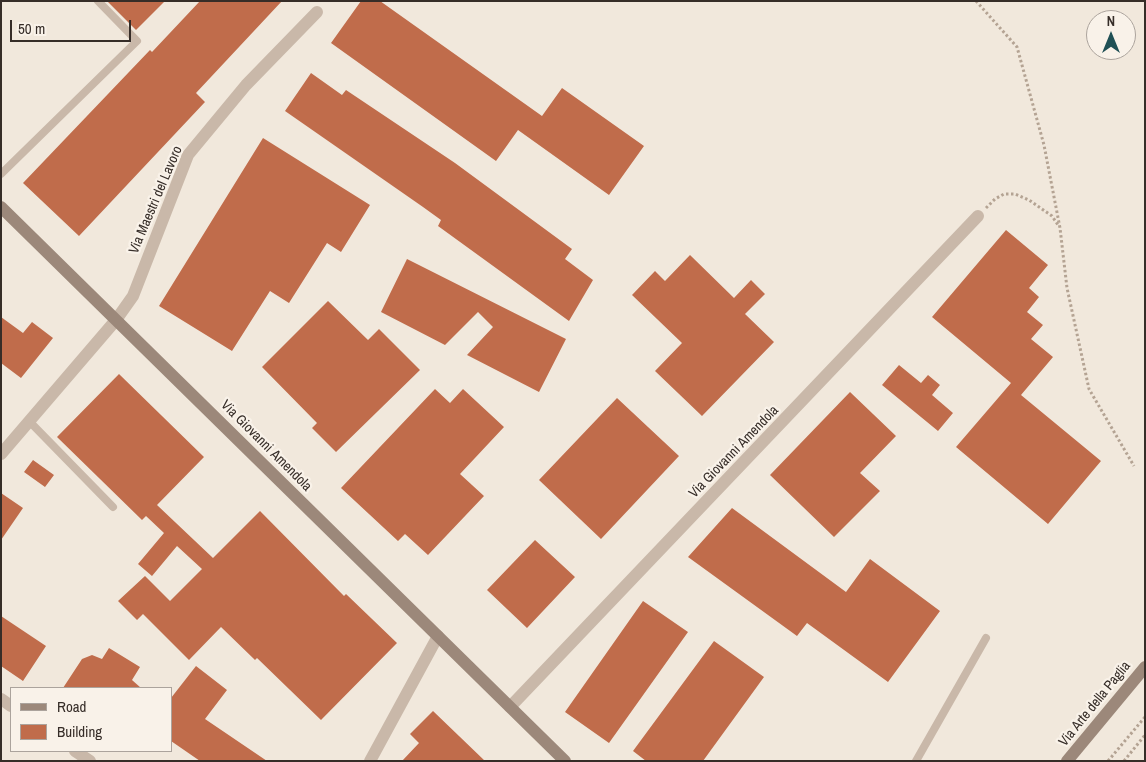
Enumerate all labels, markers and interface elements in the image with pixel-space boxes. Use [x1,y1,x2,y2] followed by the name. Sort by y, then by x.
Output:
[12,10,134,42] scale bar
[1086,10,1136,60] north arrow
[1107,12,1115,30] text: N
[18,18,45,39] text: 50 m
[126,144,186,256] street label: Via Maestri del Lavoro
[217,397,315,495] street label: Via Giovanni Amendola
[686,402,782,502] street label: Via Giovanni Amendola
[1056,658,1134,750] street label: Via Arte della Paglia
[10,687,172,752] legend
[57,696,86,717] text: Road
[57,721,102,742] text: Building

